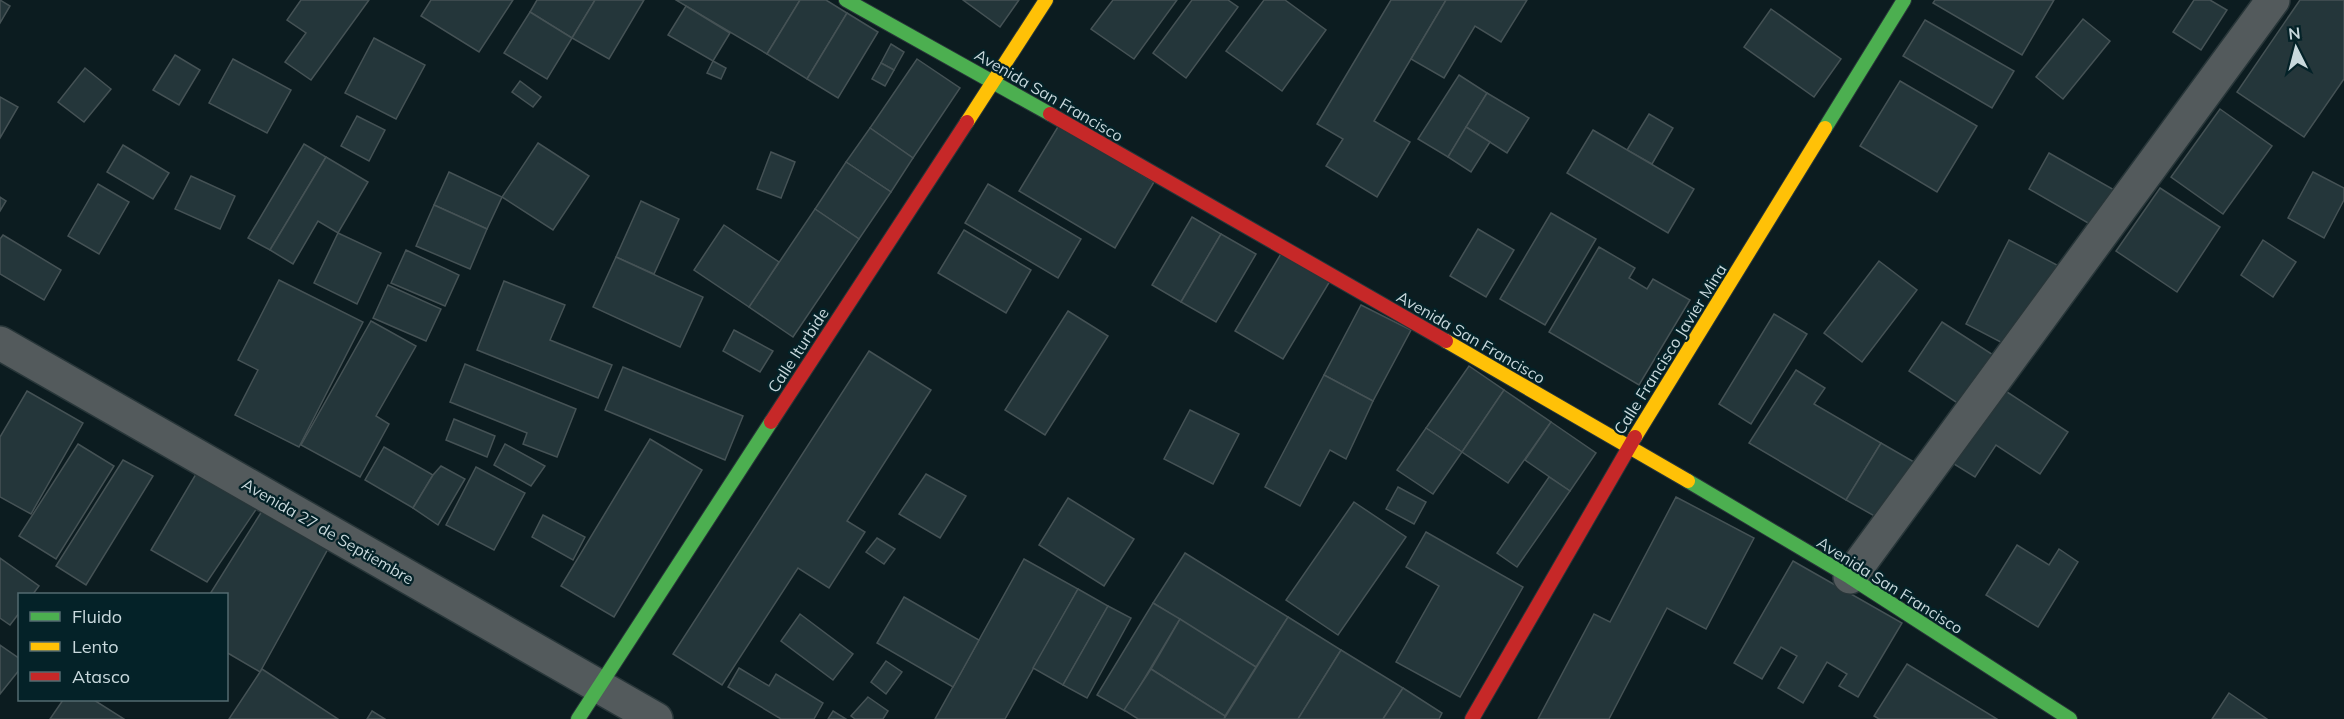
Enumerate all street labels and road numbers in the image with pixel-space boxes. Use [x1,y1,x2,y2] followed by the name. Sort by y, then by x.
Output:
[971,44,1127,146] street label: Avenida San Francisco
[1609,260,1731,438] street label: Calle Francisco Javier Mina
[1393,286,1549,388] street label: Avenida San Francisco
[763,304,833,396] street label: Calle Iturbide
[238,474,418,588] street label: Avenida 27 de Septiembre
[1813,532,1967,638] street label: Avenida San Francisco

